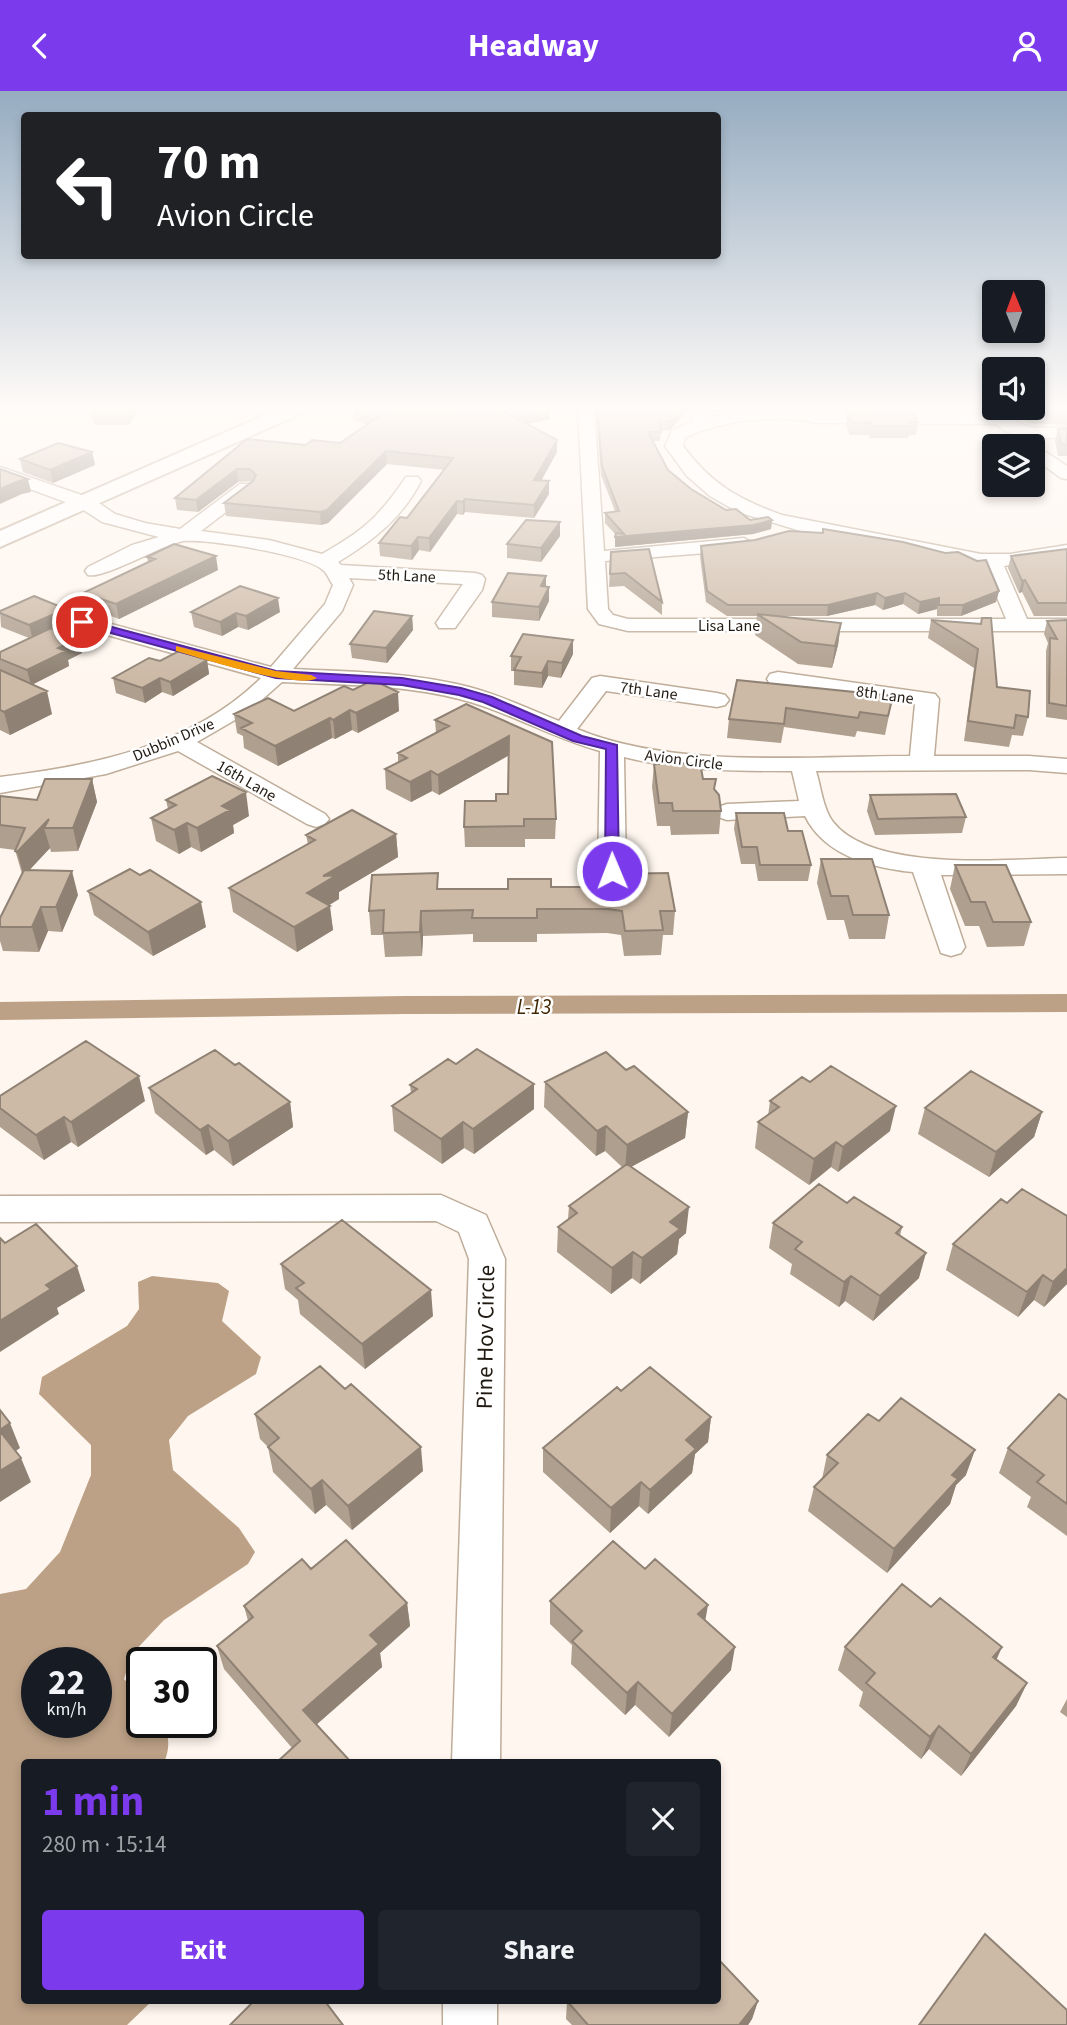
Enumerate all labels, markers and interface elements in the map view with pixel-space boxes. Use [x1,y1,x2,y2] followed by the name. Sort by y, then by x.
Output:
[468,23,599,69] text: Headway
[21,27,59,65] icon: back
[1008,27,1046,65] icon: person
[157,128,261,198] text: 70 m
[42,140,133,231] icon: left
[157,193,314,239] text: Avion Circle
[982,280,1045,343] north arrow
[982,280,1045,497] map controls
[982,357,1045,420] button: sound
[982,434,1045,497] button: layers
[378,564,436,588] street label: 5th Lane
[52,592,112,652] pin
[63,603,101,641] icon: arrive
[698,615,760,637] street label: Lisa Lane
[619,676,679,706] street label: 7th Lane
[855,680,915,710] street label: 8th Lane
[129,713,218,767] street label: Dubbin Drive
[644,744,724,776] street label: Avion Circle
[213,755,281,807] street label: 16th Lane
[575,834,649,908] position arrow
[517,992,551,1022] water label: L-13
[468,1265,503,1409] street label: Pine Hov Circle
[126,1647,217,1738] speed limit sign: 30
[48,1658,85,1708] text: 22
[47,1697,86,1722] text: km/h
[42,1772,144,1832] text: 1 min
[626,1782,700,1856] button: close
[42,1828,166,1861] text: 280 m · 15:14
[42,1910,364,1990] button: Exit
[378,1910,700,1990] button: Share

